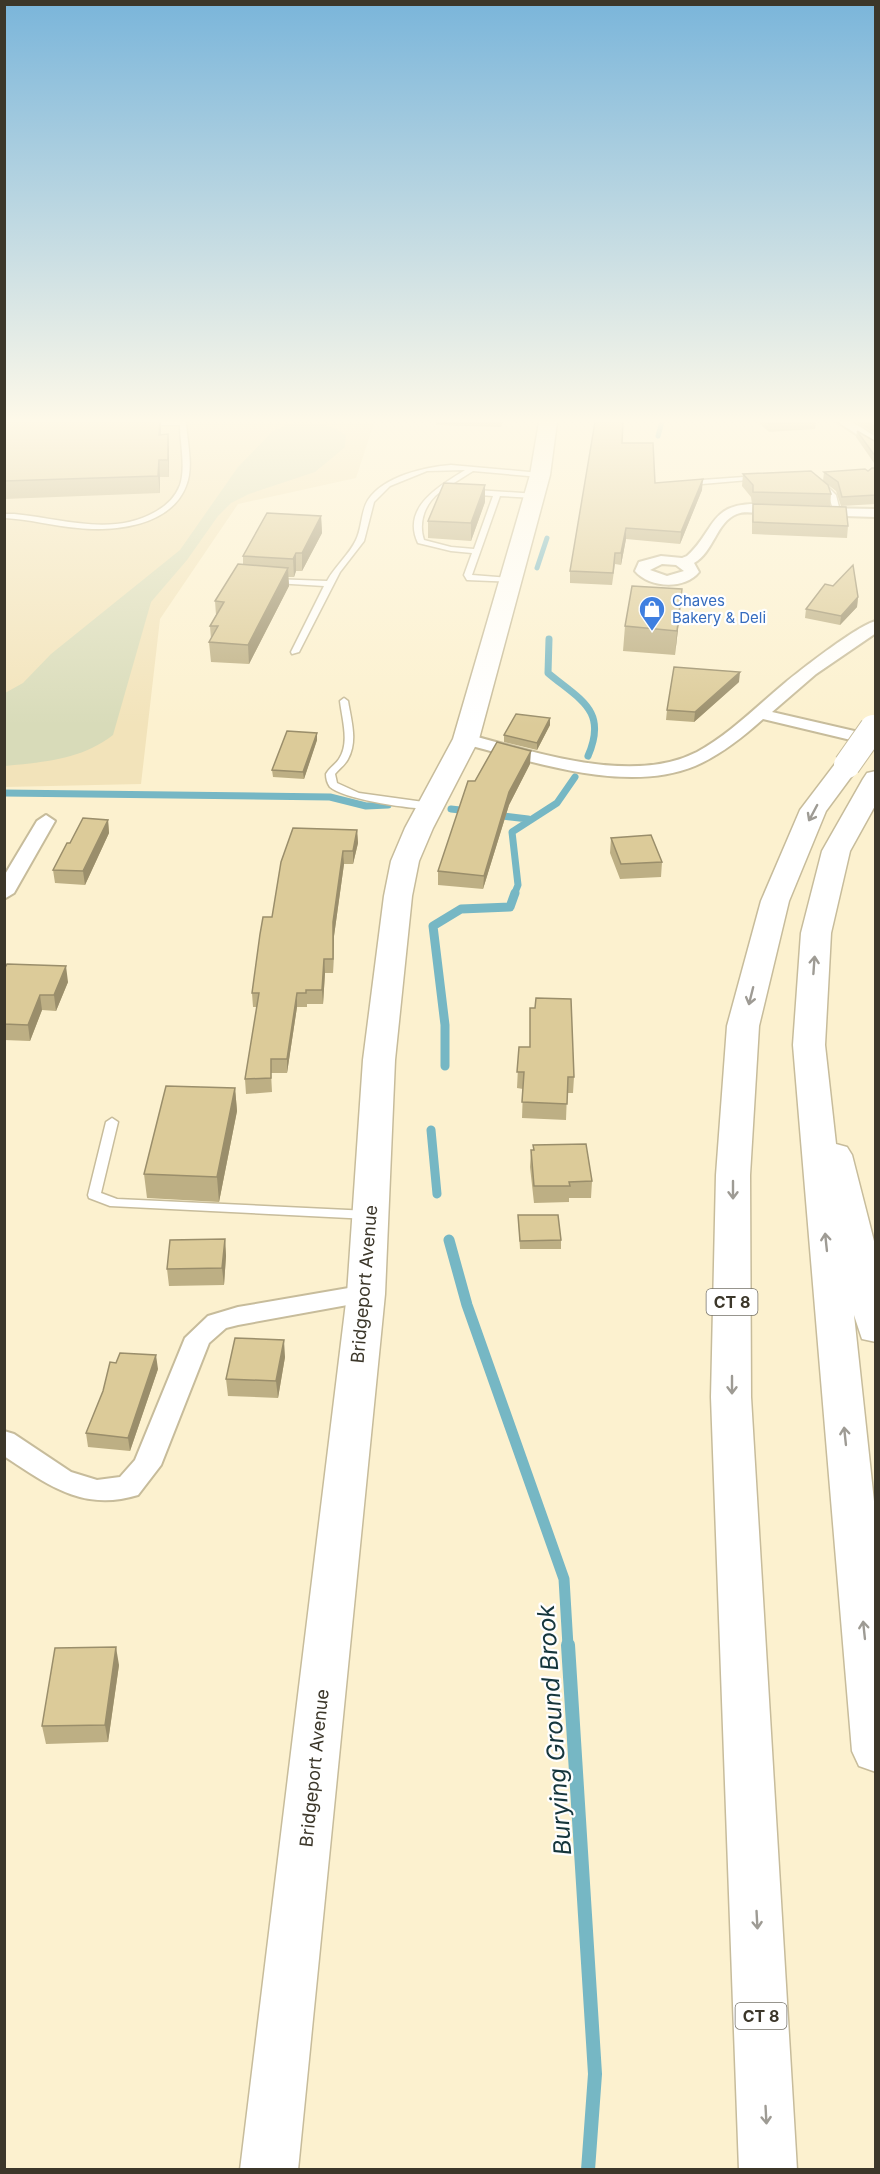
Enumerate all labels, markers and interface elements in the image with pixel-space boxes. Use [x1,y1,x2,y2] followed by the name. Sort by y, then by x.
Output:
[672,591,766,627] place label: Chaves Bakery & Deli
[637,594,667,632] shop icon: Chaves Bakery & Deli
[807,803,818,821] one-way arrow
[809,956,820,976] one-way arrow
[744,987,756,1006] one-way arrow
[727,1180,739,1200] one-way arrow
[347,1204,381,1364] street label: Bridgeport Avenue
[820,1232,831,1252] one-way arrow
[706,1289,758,1315] road number: CT 8
[726,1375,737,1395] one-way arrow
[839,1426,850,1446] one-way arrow
[531,1603,577,1856] water label: Burying Ground Brook
[858,1621,869,1640] one-way arrow
[295,1688,333,1848] street label: Bridgeport Avenue
[751,1910,762,1930] one-way arrow
[736,2003,786,2029] road number: CT 8
[760,2104,771,2124] one-way arrow

